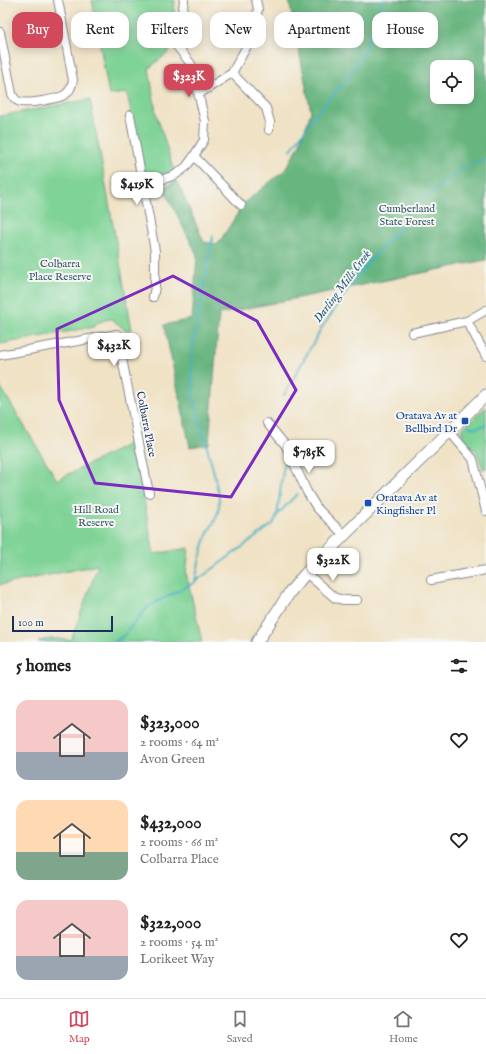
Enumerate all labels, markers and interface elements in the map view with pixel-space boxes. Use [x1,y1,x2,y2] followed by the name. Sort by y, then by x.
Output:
[12,12,63,48] chip: Buy
[71,12,129,48] chip: Rent
[137,12,202,48] chip: Filters
[210,12,266,48] chip: New
[274,12,364,48] chip: Apartment
[372,12,438,48] chip: House
[430,60,474,104] map controls
[430,60,474,104] button: locate
[161,64,217,98] pin: $323K
[173,68,205,85] text: $323K
[109,172,165,206] pin: $419K
[120,176,154,193] text: $419K
[379,202,435,229] park label: Cumberland State Forest
[310,247,375,326] water label: Darling Mills Creek
[29,257,91,284] park label: Colbarra Place Reserve
[86,333,142,367] pin: $432K
[97,337,131,354] text: $432K
[133,390,159,458] street label: Colbarra Place
[396,409,457,436] place label: Oratava Av at Bellbird Dr
[460,416,470,426] marker: Oratava Av at Bellbird Dr
[281,440,337,474] pin: $785K
[293,444,325,461] text: $785K
[376,491,438,518] place label: Oratava Av at Kingfisher Pl
[363,498,373,508] marker: Oratava Av at Kingfisher Pl
[73,503,119,530] park label: Hill Road Reserve
[305,548,361,582] pin: $322K
[316,552,350,569] text: $322K
[12,614,113,633] scale bar
[18,616,44,630] text: 100 m
[448,655,470,677] icon: filters
[16,656,71,677] text: 5 homes
[140,713,200,734] text: $323,000
[48,716,96,764] icon: home
[448,729,470,751] icon: heart
[140,734,219,751] text: 2 rooms · 64 m²
[140,751,205,768] text: Avon Green
[140,813,202,834] text: $432,000
[48,816,96,864] icon: home
[448,829,470,851] icon: heart
[140,834,218,851] text: 2 rooms · 66 m²
[140,851,219,868] text: Colbarra Place
[140,913,201,934] text: $322,000
[48,916,96,964] icon: home
[448,929,470,951] icon: heart
[140,934,218,951] text: 2 rooms · 54 m²
[140,951,214,968] text: Lorikeet Way
[68,1008,90,1046] tab: Map
[227,1008,253,1046] tab: Saved
[389,1008,418,1046] tab: Home

